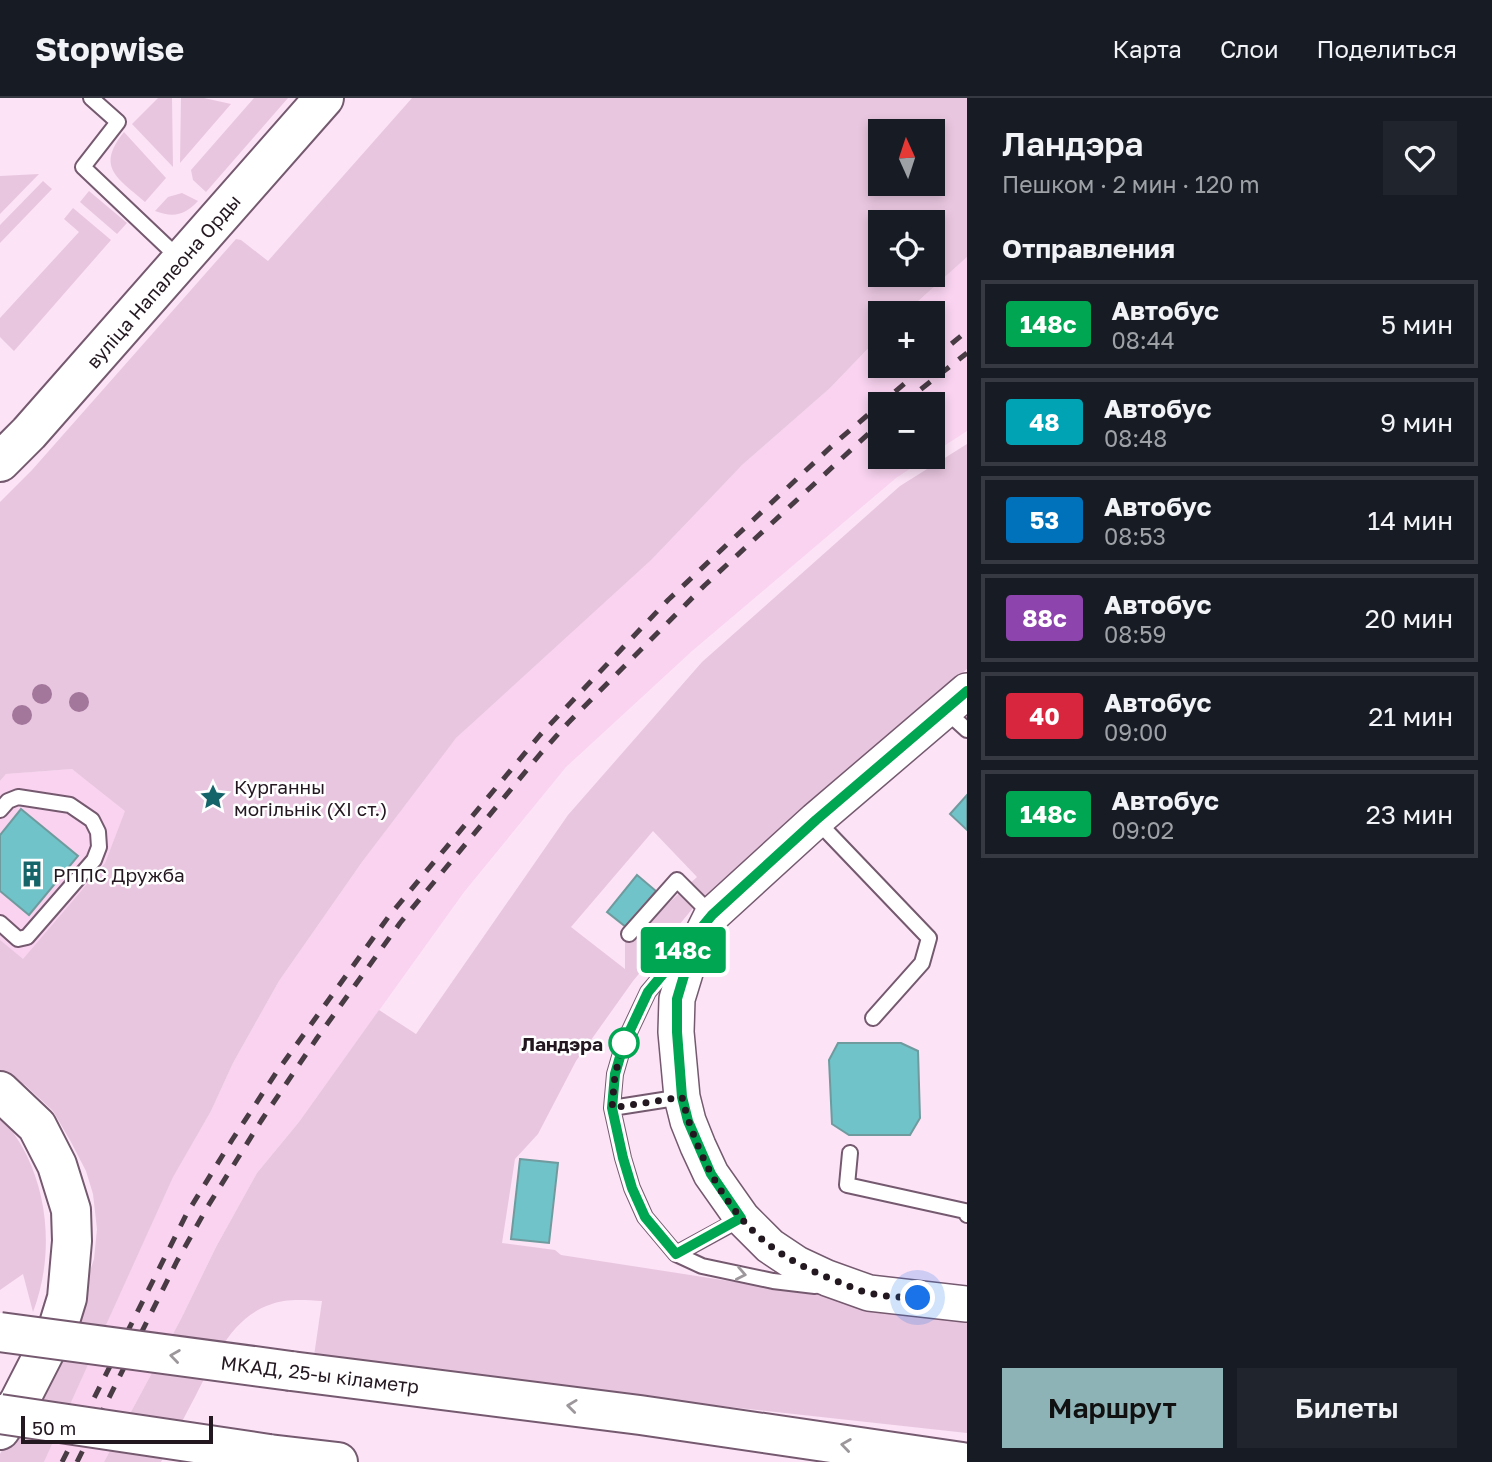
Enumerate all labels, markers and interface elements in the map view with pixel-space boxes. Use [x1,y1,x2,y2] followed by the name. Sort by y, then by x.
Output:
[35,29,184,68] text: Stopwise
[1112,34,1182,63] text: Карта
[1220,34,1279,63] text: Слои
[1317,34,1457,63] text: Поделиться
[868,119,945,196] north arrow
[868,119,945,469] map controls
[1383,121,1457,195] button: heart
[1002,124,1144,163] text: Ландэра
[1002,170,1260,198] text: Пешком · 2 мин · 120 m
[81,189,245,373] street label: вуліца Напалеона Орды
[868,210,945,287] button: locate
[1002,233,1175,264] text: Отправления
[1112,295,1219,326] text: Автобус
[868,301,945,378] button: +
[1020,309,1077,338] text: 148с
[1381,309,1453,340] text: 5 мин
[1112,326,1175,354] text: 08:44
[868,392,945,469] button: −
[1104,393,1211,424] text: Автобус
[1029,407,1060,436] text: 48
[1380,407,1453,438] text: 9 мин
[1104,424,1167,452] text: 08:48
[1104,491,1211,522] text: Автобус
[1030,505,1059,534] text: 53
[1368,505,1453,536] text: 14 мин
[1104,522,1166,550] text: 08:53
[1104,589,1211,620] text: Автобус
[1022,603,1067,632] text: 88с
[1365,603,1453,634] text: 20 мин
[1104,620,1166,648] text: 08:59
[1104,687,1211,718] text: Автобус
[1029,701,1060,730] text: 40
[1368,701,1453,732] text: 21 мин
[1104,718,1168,746] text: 09:00
[234,775,388,820] place label: Курганны могільнік (XI ст.)
[198,782,228,812] place icon: Курганны могільнік (XI ст.)
[1112,785,1219,816] text: Автобус
[1020,799,1077,828] text: 148с
[1366,799,1453,830] text: 23 мин
[1112,816,1174,844] text: 09:02
[17,859,47,889] building icon: РППС Дружба
[53,863,185,886] place label: РППС Дружба
[634,927,732,973] line badge: 148с
[655,935,711,964] text: 148с
[609,1028,639,1058] marker: Ландэра
[521,1032,603,1055] place label: Ландэра
[735,1266,747,1281] one-way arrow
[900,1280,935,1315] your location
[169,1348,181,1363] one-way arrow
[220,1350,420,1398] street label: МКАД, 25-ы кіламетр
[1002,1368,1223,1448] button: Маршрут
[1237,1368,1457,1448] button: Билеты
[566,1399,578,1414] one-way arrow
[21,1413,214,1445] scale bar
[32,1416,76,1439] text: 50 m
[840,1438,852,1453] one-way arrow

